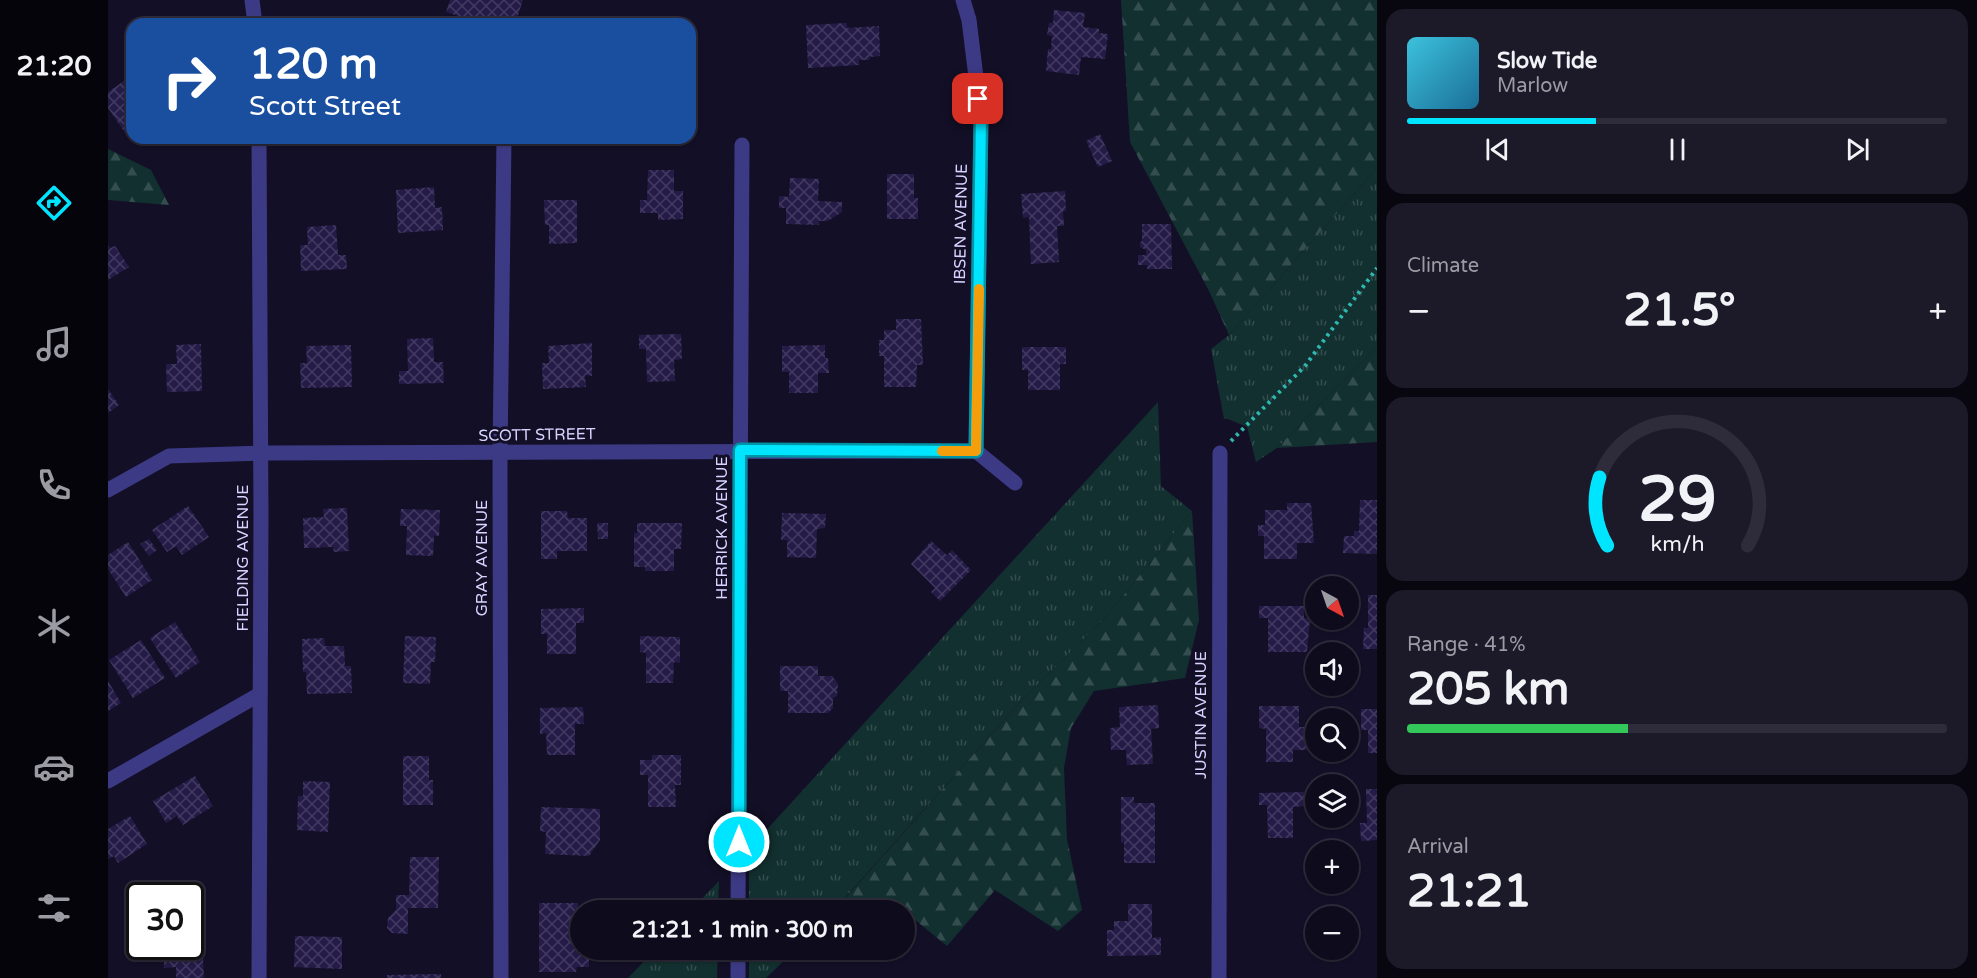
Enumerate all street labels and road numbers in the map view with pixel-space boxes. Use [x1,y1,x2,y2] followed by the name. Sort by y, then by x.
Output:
[950,164,972,284] street label: IBSEN AVENUE
[478,424,596,446] street label: SCOTT STREET
[712,456,732,600] street label: HERRICK AVENUE
[233,484,253,632] street label: FIELDING AVENUE
[472,500,492,616] street label: GRAY AVENUE
[1191,651,1211,779] street label: JUSTIN AVENUE

